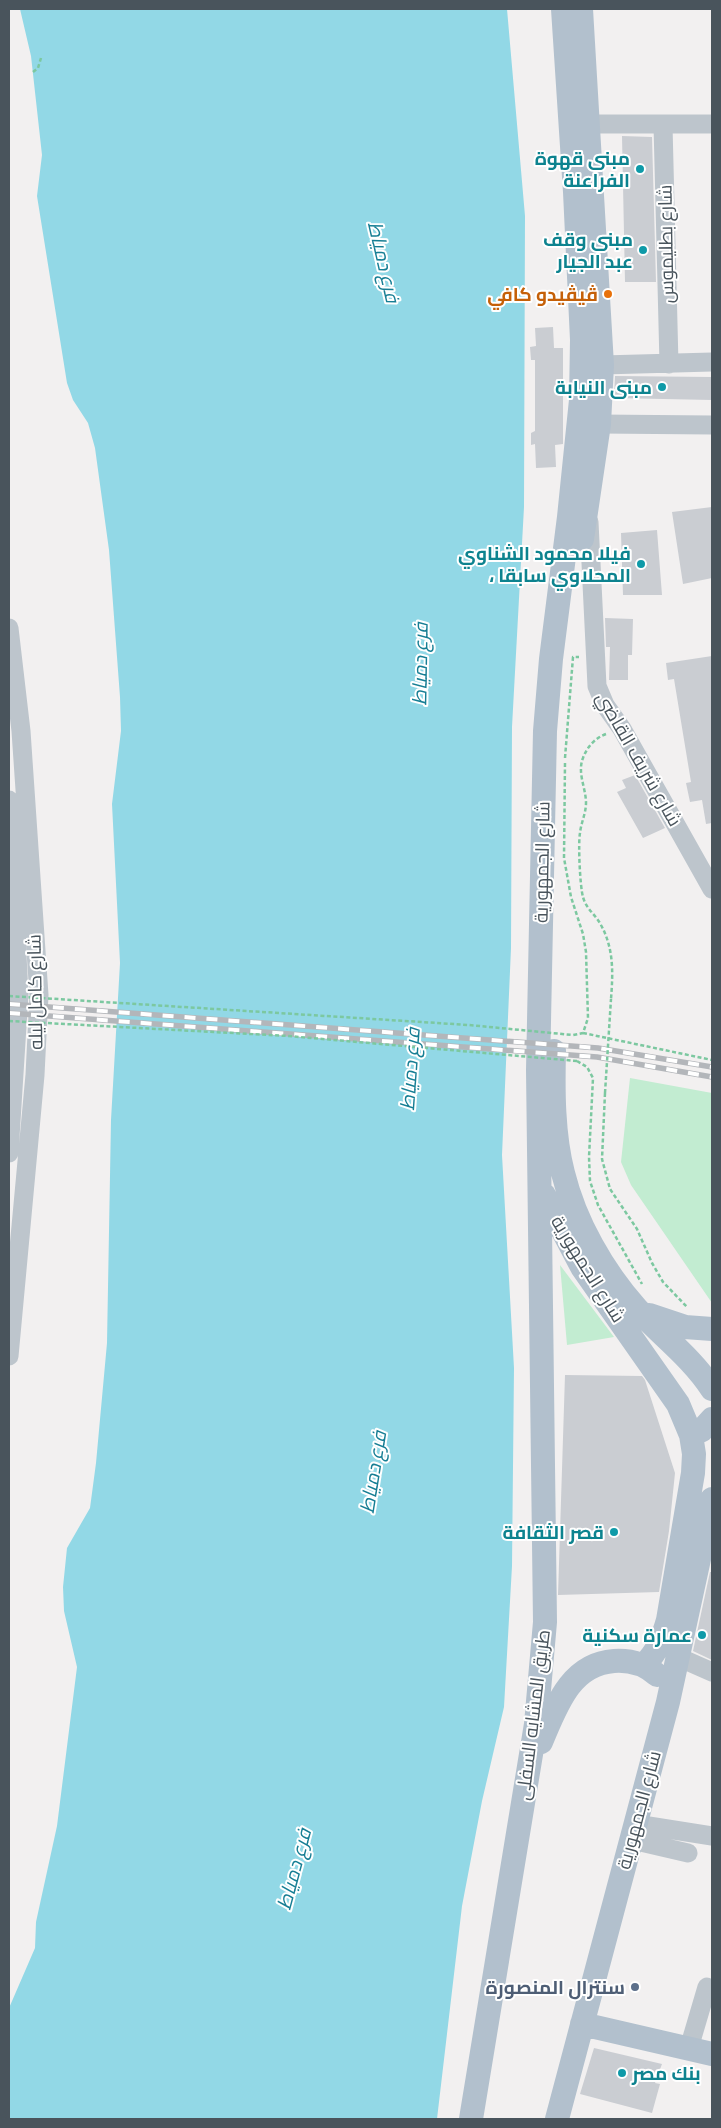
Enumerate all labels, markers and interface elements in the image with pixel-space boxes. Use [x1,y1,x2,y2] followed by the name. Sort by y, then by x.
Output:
[535,147,630,192] place label: مبنى قهوة الفراعنة
[634,163,646,175] marker: مبنى قهوة الفراعنة
[653,184,681,304] street label: شارع بطليموس
[361,219,405,307] water label: فرع دمياط
[543,228,633,273] place label: مبنى وقف عبد الجيار
[637,244,649,256] marker: مبنى وقف عبد الجيار
[487,283,598,310] place label: ڤيڤيدو كافي
[602,288,614,300] marker: ڤيڤيدو كافي
[555,376,652,399] place label: مبنى النيابة
[656,381,668,393] marker: مبنى النيابة
[458,542,631,591] place label: فيلا محمود الشناوي ، المحلاوي سابقا
[635,558,647,570] marker: فيلا محمود الشناوي ، المحلاوي سابقا
[407,621,435,706] water label: فرع دمياط
[589,688,687,832] street label: شارع شريف القاضي
[529,801,557,923] street label: شارع الجمهورية
[22,934,50,1050] street label: شارع كامل ليله
[395,1025,427,1111] water label: فرع دمياط
[544,1211,630,1328] street label: شارع الجمهورية
[355,1427,394,1515] water label: فرع دمياط
[502,1521,604,1544] place label: قصر الثقافة
[608,1526,620,1538] marker: قصر الثقافة
[582,1624,692,1647] place label: عمارة سكنية
[511,1628,556,1802] street label: طريق المشايه السفلى
[696,1629,708,1641] marker: عمارة سكنية
[612,1748,668,1872] street label: شارع الجمهورية
[272,1824,319,1913] water label: فرع دمياط
[486,1976,625,2000] place label: سنترال المنصورة
[629,1981,641,1993] marker: سنترال المنصورة
[631,2062,701,2085] place label: بنك مصر
[616,2067,628,2079] marker: بنك مصر

